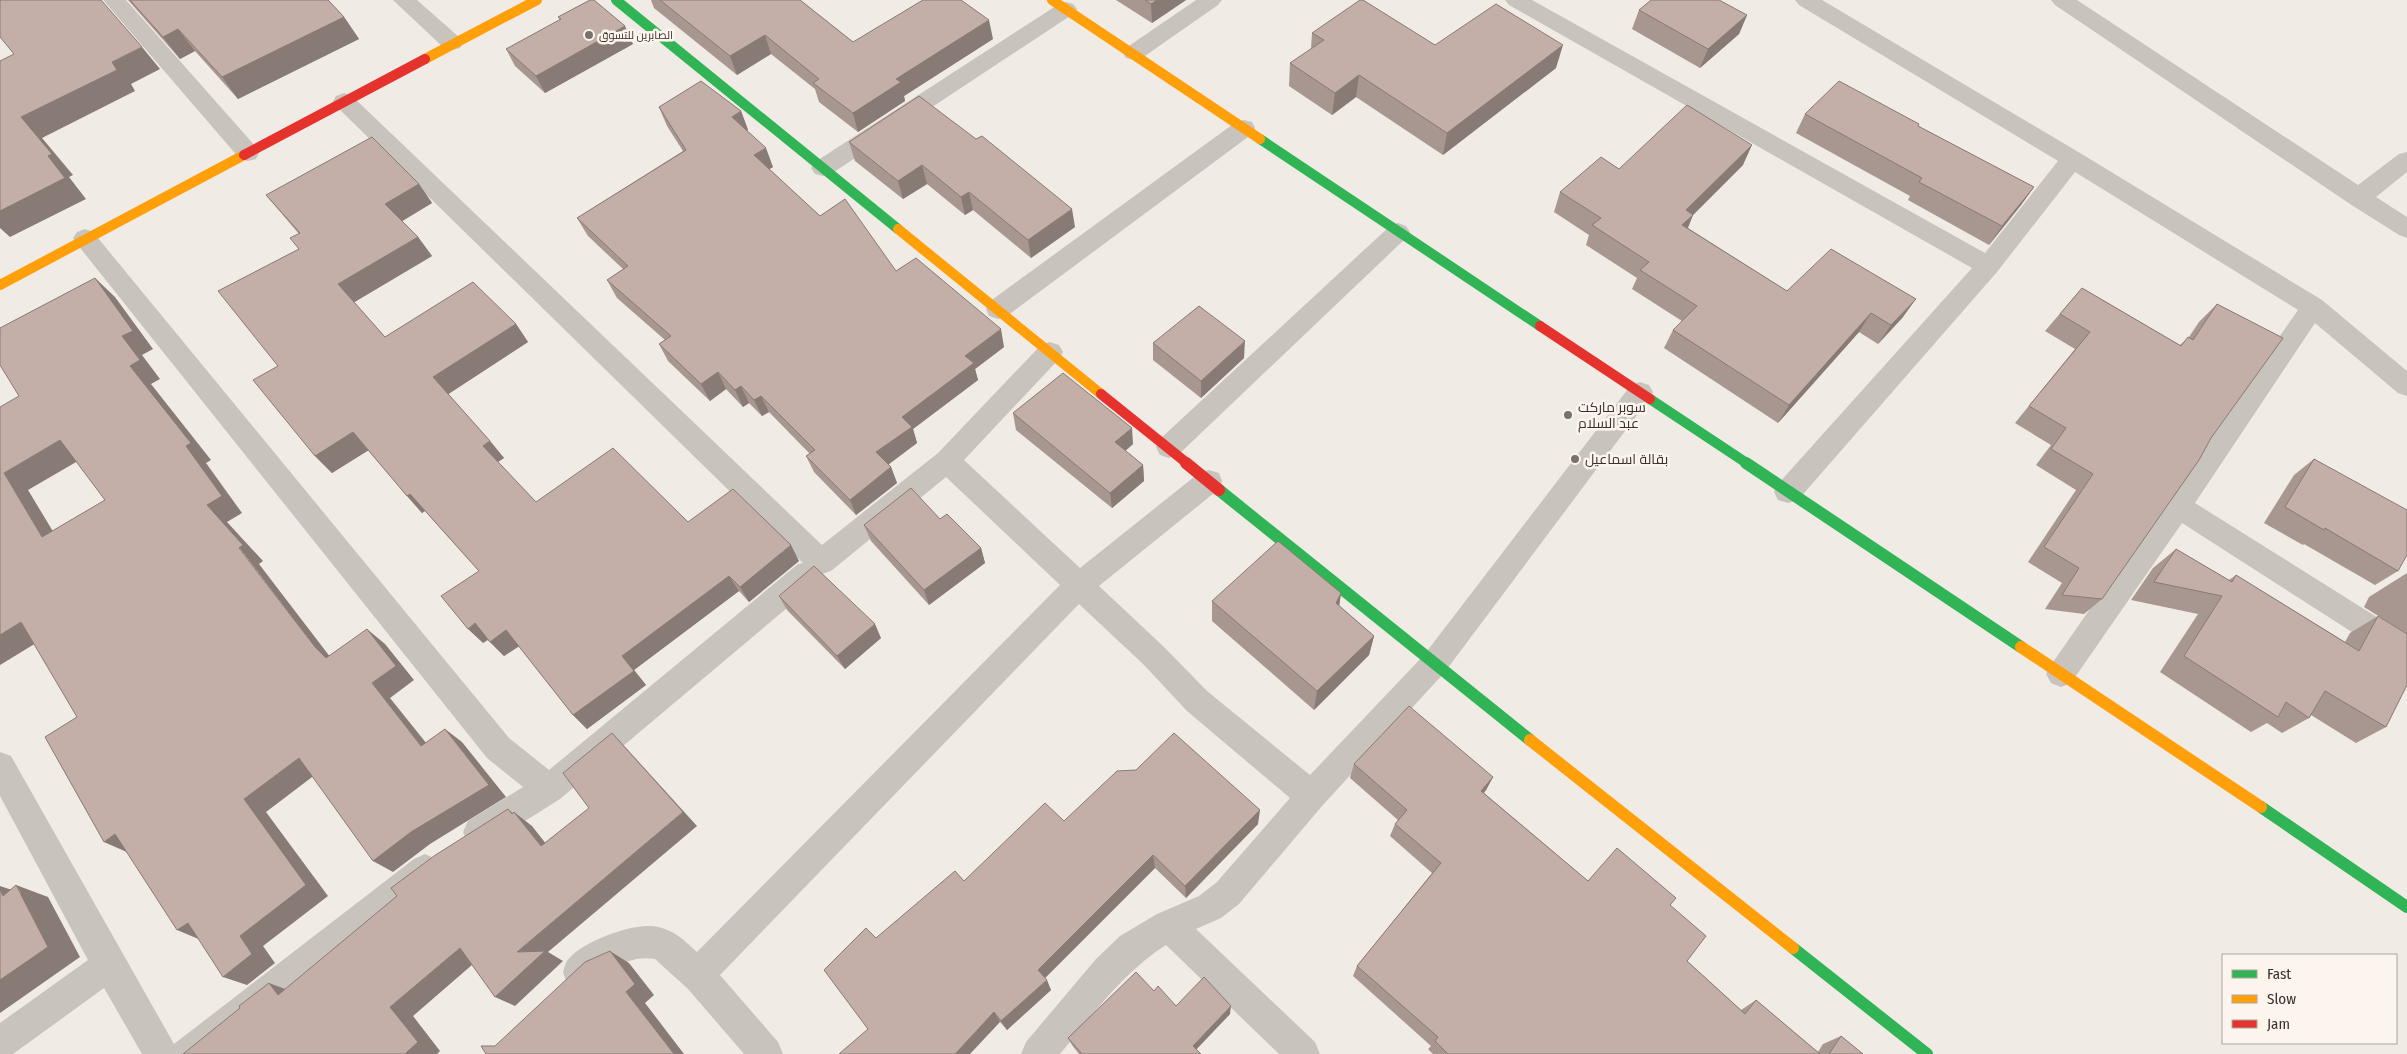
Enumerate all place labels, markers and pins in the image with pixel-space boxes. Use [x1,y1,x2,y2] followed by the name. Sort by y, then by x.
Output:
[583,29,595,41] marker: الصابرين للتسوق
[599,29,673,42] place label: الصابرين للتسوق
[1578,399,1646,433] place label: سوبر ماركت عبد السلام
[1562,409,1574,421] marker: سوبر ماركت عبد السلام
[1585,451,1668,468] place label: بقالة اسماعيل
[1569,453,1581,465] marker: بقالة اسماعيل

